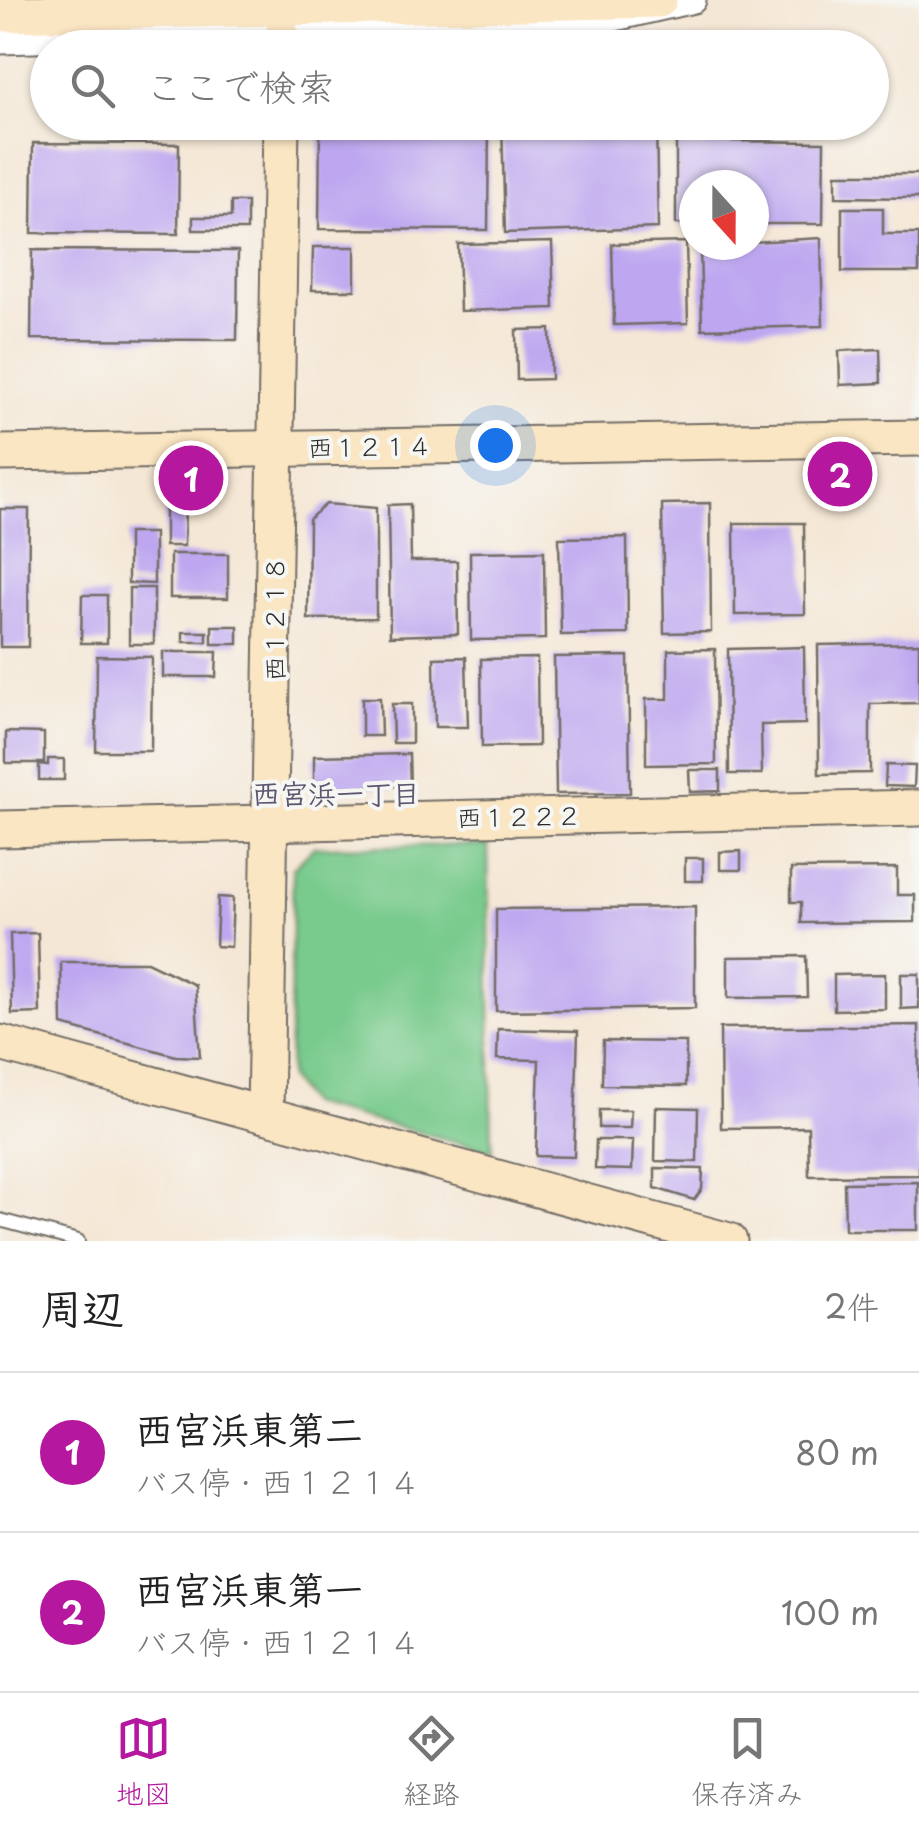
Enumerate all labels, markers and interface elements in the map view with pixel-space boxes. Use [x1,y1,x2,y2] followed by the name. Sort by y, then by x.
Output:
[30,30,889,140] search box
[145,57,335,114] text: ここで検索
[65,58,120,113] icon: search
[679,170,769,260] north arrow
[470,420,521,471] your location
[307,426,433,466] street label: 西１２１４
[808,436,872,512] pin: 2
[158,440,224,516] pin: 1
[255,556,293,682] street label: 西１２１８
[252,771,420,814] district label: 西宮浜一丁目
[456,796,582,836] street label: 西１２２２
[40,1275,124,1338] text: 周辺
[824,1282,879,1330] text: 2件
[135,1400,363,1457] text: 西宮浜東第二
[65,1428,80,1476] text: 1
[795,1428,879,1476] text: 80 m
[135,1457,421,1505] text: バス停 · 西１２１４
[135,1560,363,1617] text: 西宮浜東第一
[61,1588,84,1636] text: 2
[781,1588,879,1636] text: 100 m
[135,1617,421,1665] text: バス停 · 西１２１４
[116,1711,172,1814] tab: 地図
[403,1711,459,1814] tab: 経路
[691,1711,803,1814] tab: 保存済み

